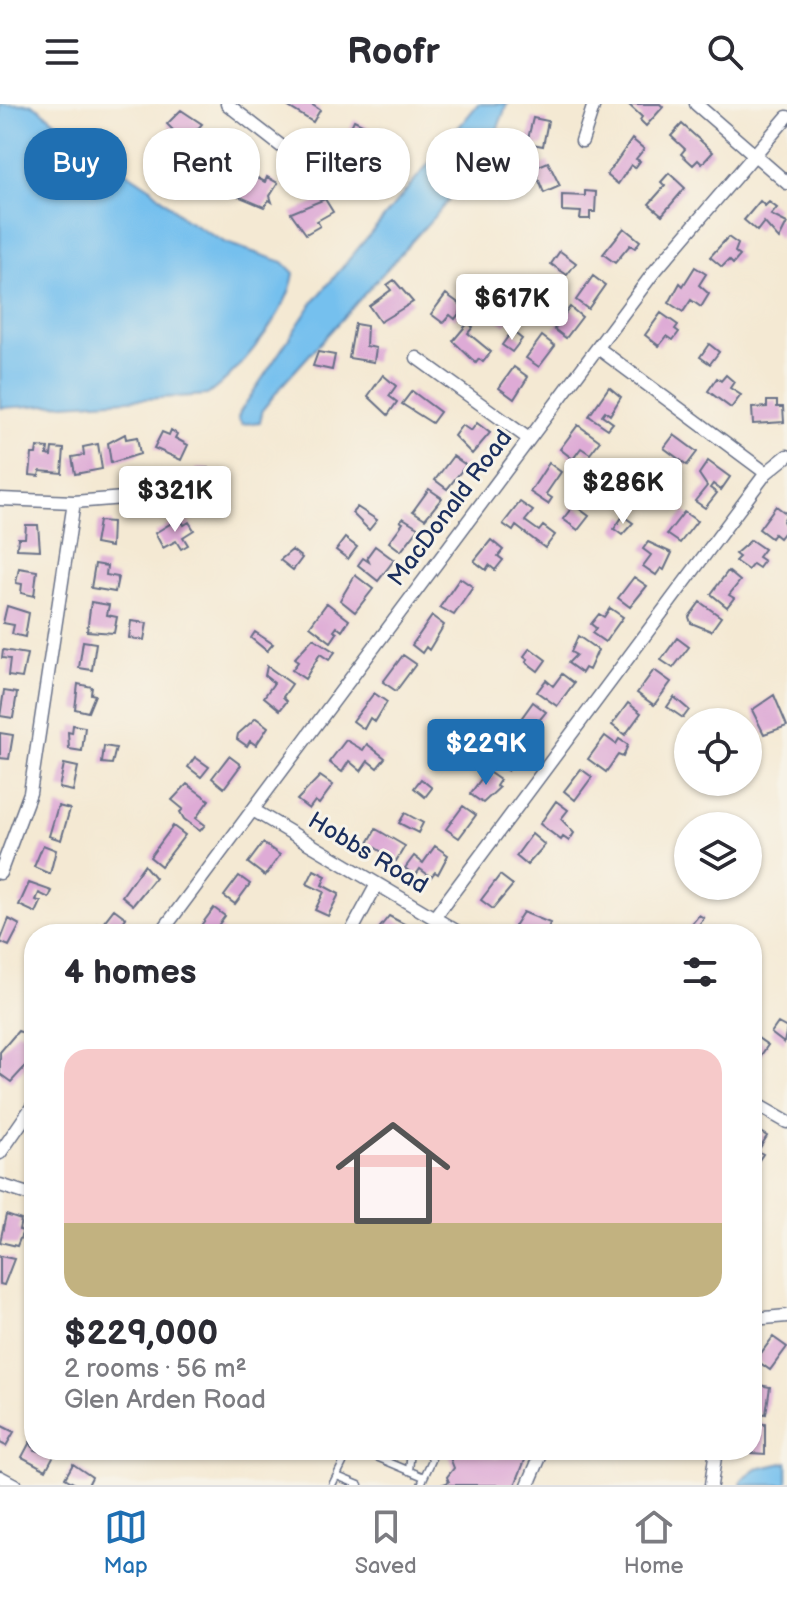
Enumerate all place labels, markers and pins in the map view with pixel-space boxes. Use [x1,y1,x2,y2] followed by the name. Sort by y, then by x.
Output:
[456,274,568,342] pin: $617K
[567,458,679,526] pin: $286K
[119,466,231,534] pin: $321K
[430,719,542,787] pin: $229K

